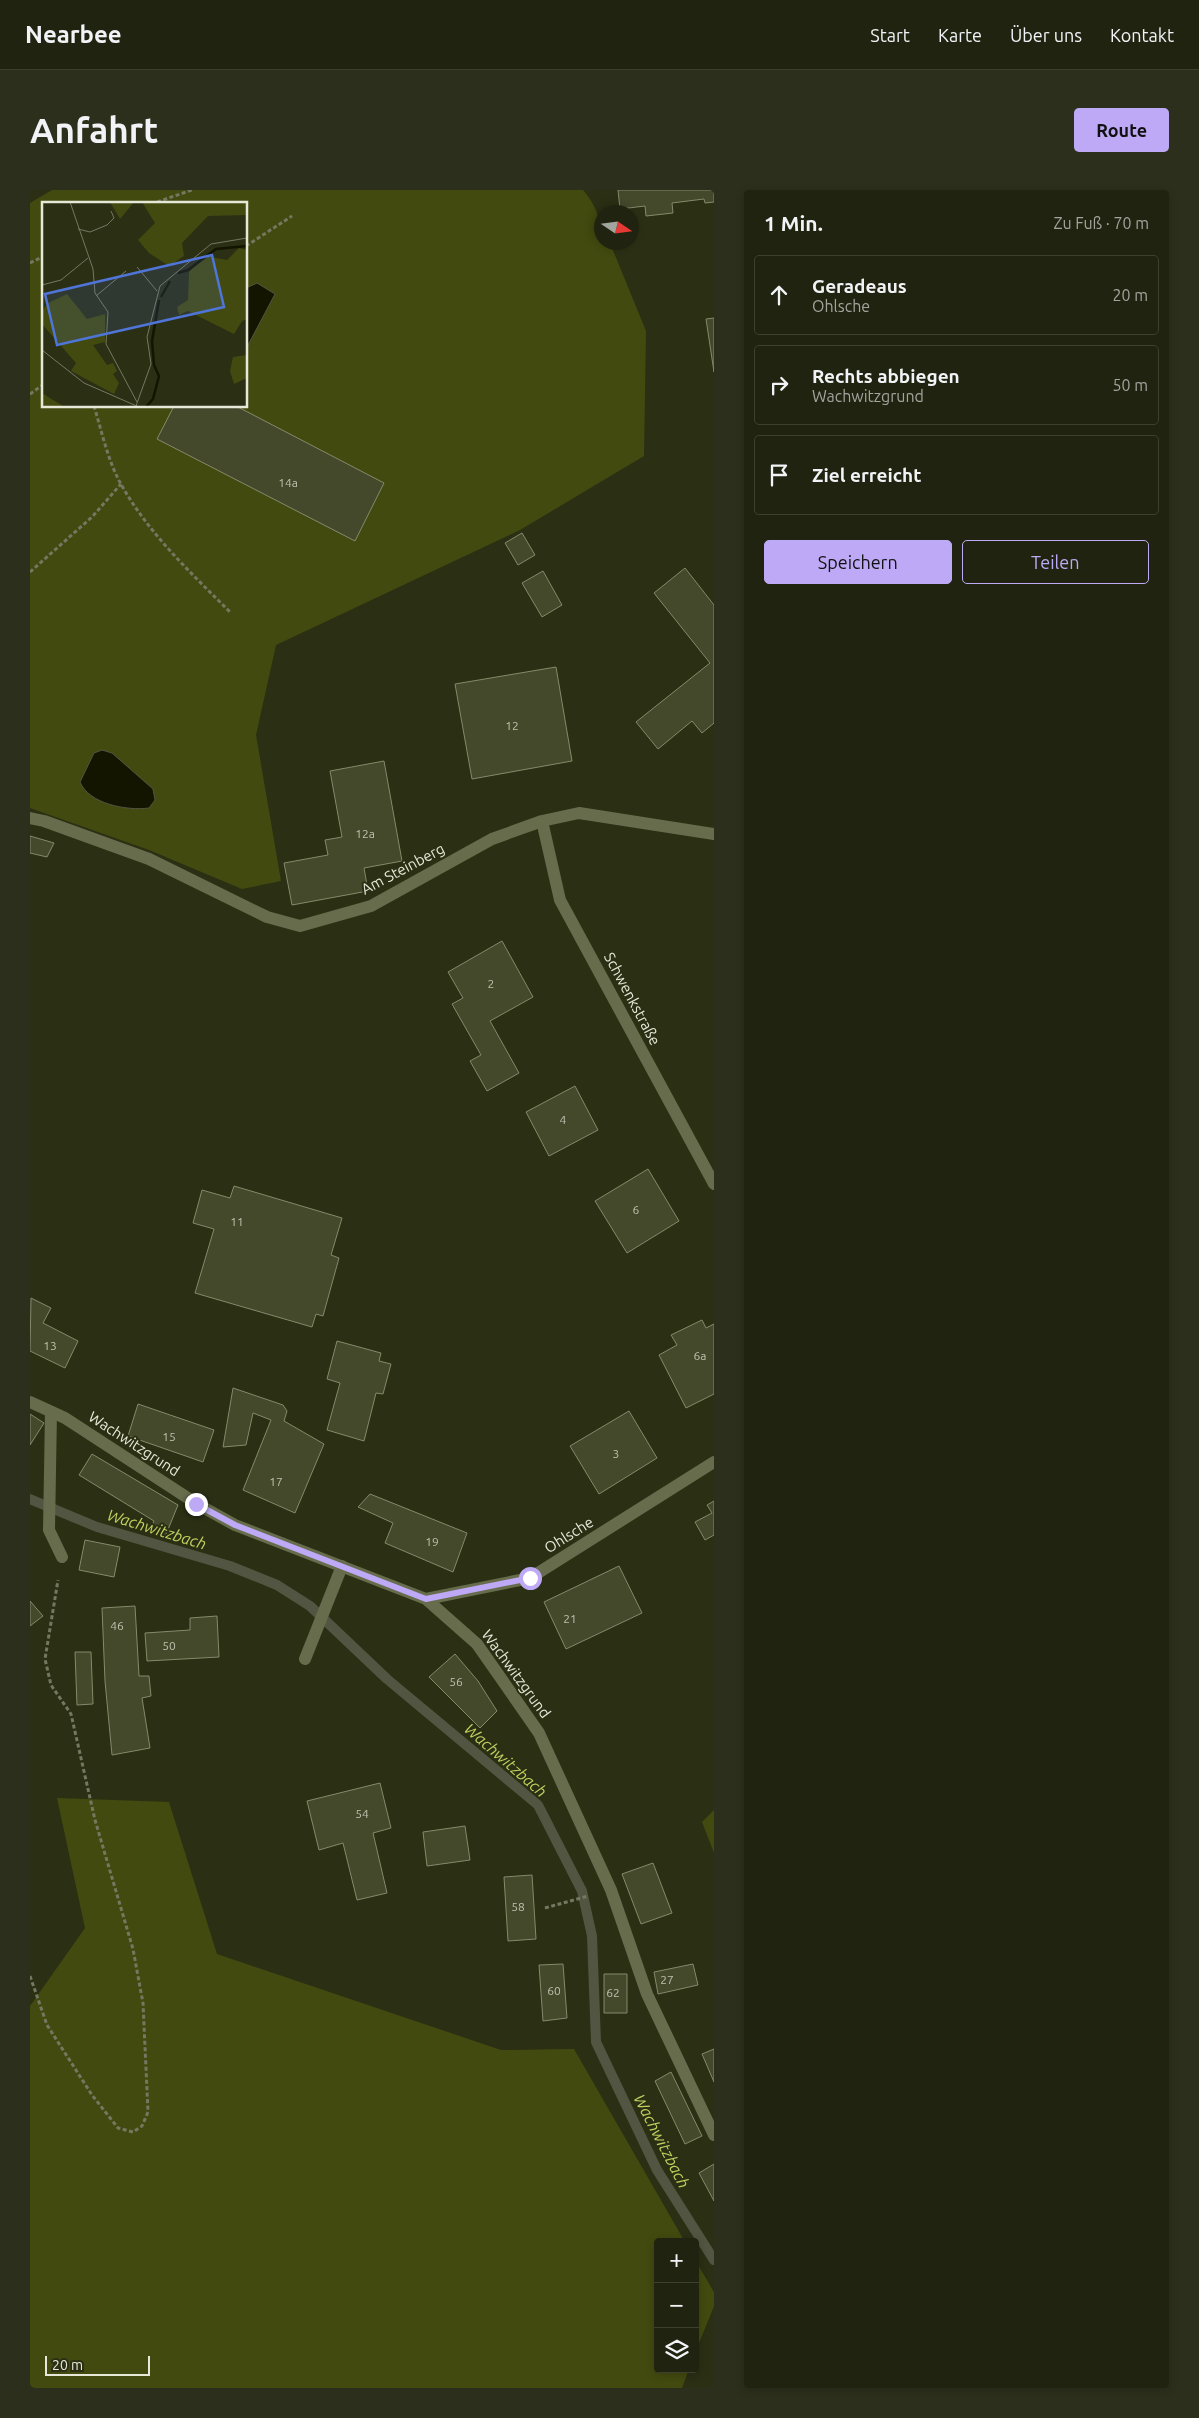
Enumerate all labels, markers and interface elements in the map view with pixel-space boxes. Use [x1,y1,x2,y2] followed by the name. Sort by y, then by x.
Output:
[25,21,122,48] text: Nearbee
[870,25,910,45] text: Start
[938,25,982,45] text: Karte
[1010,25,1082,45] text: Über uns
[1110,25,1174,45] text: Kontakt
[1074,108,1169,152] button: Route
[30,110,158,150] text: Anfahrt
[42,202,248,408] inset map
[594,205,639,250] north arrow
[764,211,823,235] text: 1 Min.
[1054,214,1149,232] text: Zu Fuß · 70 m
[812,275,907,297] text: Geradeaus
[765,281,793,309] icon: ahead
[1112,286,1148,304] text: 20 m
[812,297,870,315] text: Ohlsche
[812,365,960,387] text: Rechts abbiegen
[765,371,793,399] icon: right
[1112,376,1148,394] text: 50 m
[812,387,924,405] text: Wachwitzgrund
[765,461,793,489] icon: arrive
[812,464,921,486] text: Ziel erreicht
[278,476,298,489] house number: 14a
[764,540,952,584] button: Speichern
[962,540,1149,584] button: Teilen
[505,719,519,732] house number: 12
[355,827,375,840] house number: 12a
[358,840,447,898] street label: Am Steinberg
[601,950,664,1048] street label: Schwenkstraße
[488,977,494,990] house number: 2
[560,1113,567,1126] house number: 4
[633,1203,640,1216] house number: 6
[230,1215,244,1228] house number: 11
[43,1339,57,1352] house number: 13
[694,1349,706,1362] house number: 6a
[86,1408,183,1479] street label: Wachwitzgrund
[162,1430,176,1443] house number: 15
[613,1447,619,1460] house number: 3
[269,1475,283,1488] house number: 17
[185,1493,208,1516] route end
[105,1505,209,1553] water label: Wachwitzbach
[541,1513,596,1556] street label: Ohlsche
[425,1535,439,1548] house number: 19
[519,1567,542,1590] route start
[563,1612,577,1625] house number: 21
[110,1619,124,1632] house number: 46
[479,1626,554,1721] street label: Wachwitzgrund
[162,1639,176,1652] house number: 50
[449,1675,463,1688] house number: 56
[461,1720,551,1800] water label: Wachwitzbach
[355,1807,369,1820] house number: 54
[511,1900,525,1913] house number: 58
[660,1973,674,1986] house number: 27
[547,1984,561,1997] house number: 60
[606,1986,620,1999] house number: 62
[631,2091,693,2191] water label: Wachwitzbach
[654,2238,699,2373] map controls
[654,2238,699,2283] button: +
[654,2283,699,2328] button: −
[654,2328,699,2373] button: layers
[45,2353,150,2376] scale bar
[52,2357,83,2373] text: 20 m

